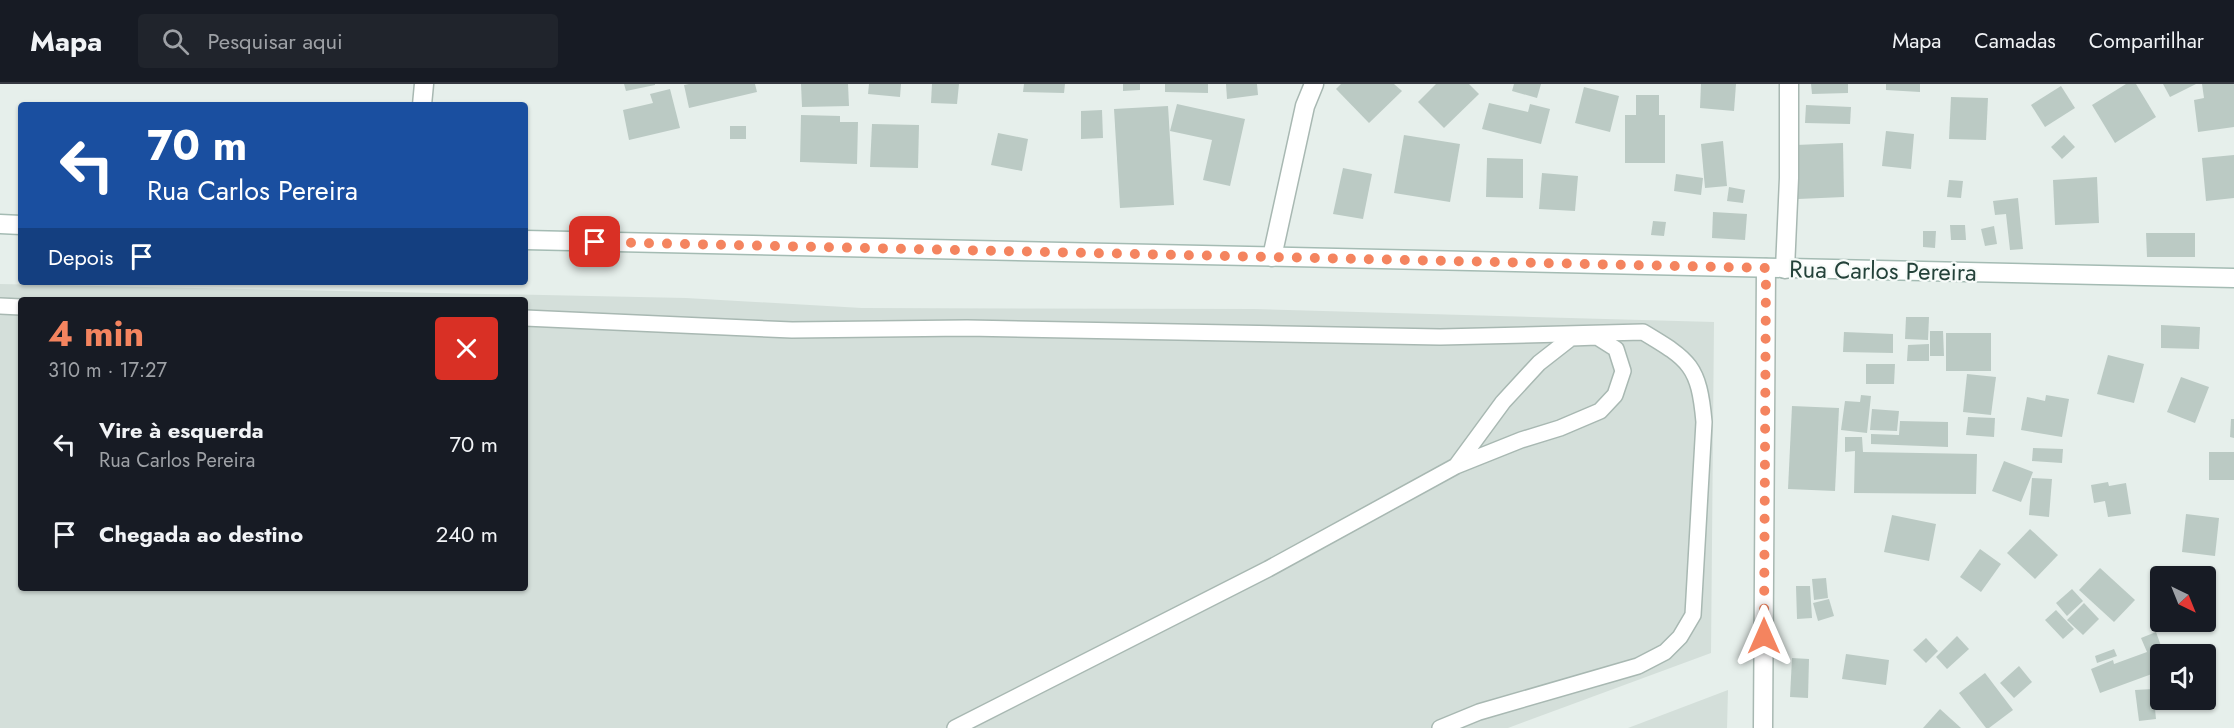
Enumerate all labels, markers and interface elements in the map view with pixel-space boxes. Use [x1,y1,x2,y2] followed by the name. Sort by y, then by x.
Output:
[138,14,558,68] search box
[30,21,102,62] text: Mapa
[159,25,192,58] icon: search
[207,25,343,57] text: Pesquisar aqui
[1892,26,1941,56] text: Mapa
[1974,26,2056,56] text: Camadas
[2089,26,2204,56] text: Compartilhar
[147,115,247,176] text: 70 m
[48,126,126,204] icon: left
[147,171,358,210] text: Rua Carlos Pereira
[569,216,620,267] pin
[578,225,611,258] icon: arrive
[125,240,158,273] icon: arrive
[48,241,113,273] text: Depois
[1789,251,1977,290] street label: Rua Carlos Pereira
[48,307,144,359] text: 4 min
[435,317,498,380] button: close
[48,356,167,385] text: 310 m · 17:27
[99,414,264,446] text: Vire à esquerda
[48,428,81,461] icon: left
[449,428,498,460] text: 70 m
[99,446,255,475] text: Rua Carlos Pereira
[48,518,81,551] icon: arrive
[99,518,303,550] text: Chegada ao destino
[436,518,498,550] text: 240 m
[2150,566,2216,632] north arrow
[2150,566,2216,710] map controls
[1732,604,1796,668] position arrow
[2150,644,2216,710] button: sound

